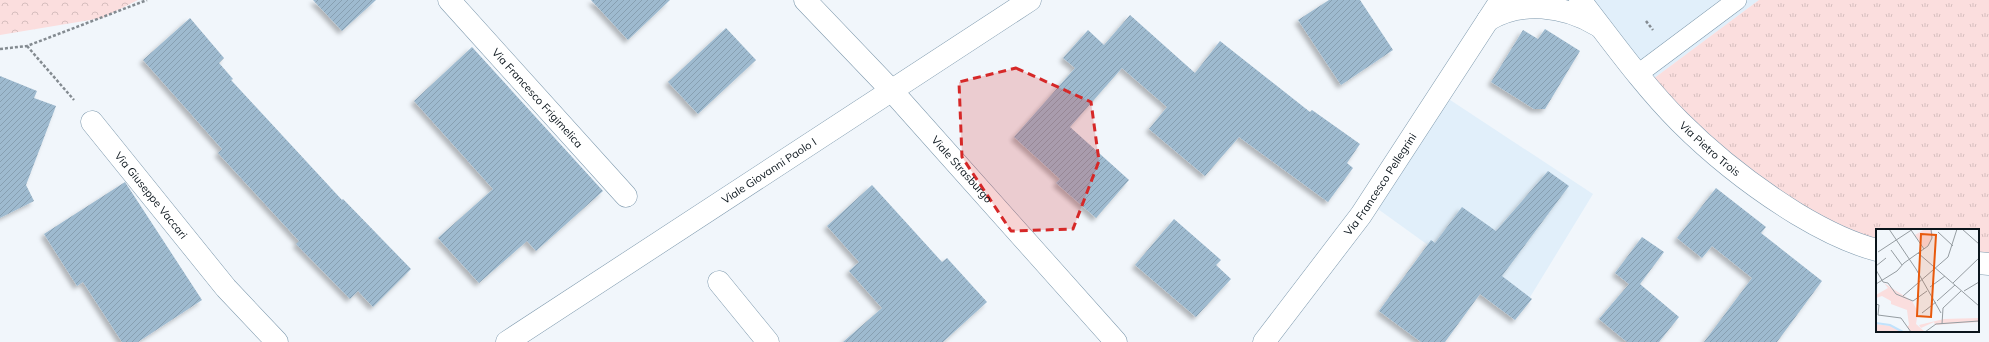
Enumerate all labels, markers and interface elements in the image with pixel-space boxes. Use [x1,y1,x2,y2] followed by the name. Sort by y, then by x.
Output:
[489,45,586,151] street label: Via Francesco Frigimelica
[1676,118,1743,179] street label: Via Pietro Trois
[1341,130,1420,238] street label: Via Francesco Pellegrini
[928,133,995,206] street label: Viale Strasburgo
[719,135,819,207] street label: Viale Giovanni Paolo I
[112,149,190,242] street label: Via Giuseppe Vaccari
[1876,229,1979,332] inset map

